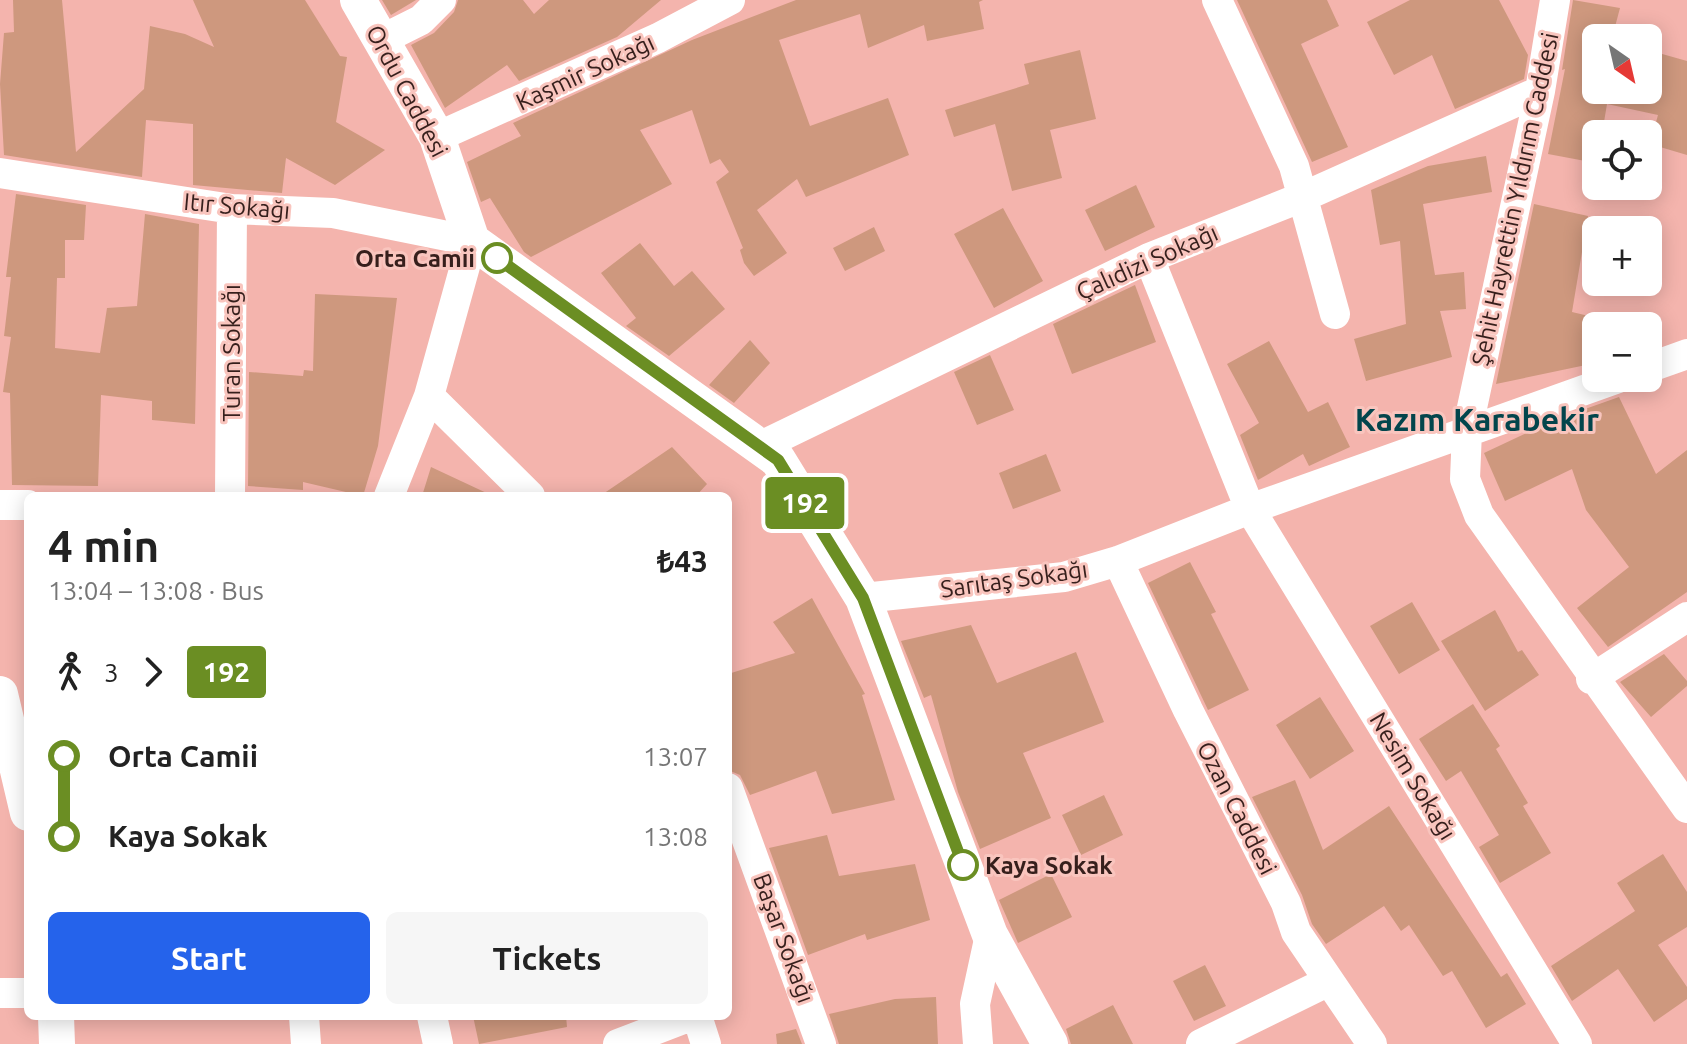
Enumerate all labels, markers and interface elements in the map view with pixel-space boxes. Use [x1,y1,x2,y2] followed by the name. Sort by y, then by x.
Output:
[361,20,453,162] street label: Ordu Caddesi
[1582,24,1662,104] north arrow
[1582,24,1662,392] map controls
[512,28,658,116] street label: Kaşmir Sokağı
[1466,30,1564,368] street label: Şehit Hayrettin Yıldırım Caddesi
[1582,120,1662,200] button: locate
[183,188,291,224] street label: Itır Sokağı
[1582,216,1662,296] button: +
[1072,219,1222,305] street label: Çalıdizi Sokağı
[482,243,512,273] marker: Orta Camii
[355,245,475,272] place label: Orta Camii
[218,284,245,422] street label: Turan Sokağı
[1582,312,1662,392] button: −
[1355,401,1599,437] district label: Kazım Karabekir
[759,477,851,529] line badge: 192
[781,487,829,518] text: 192
[48,521,159,570] text: 4 min
[657,544,708,578] text: ₺43
[939,555,1089,603] street label: Sarıtaş Sokağı
[48,576,264,605] text: 13:04 – 13:08 · Bus
[48,650,92,694] icon: walk
[131,650,175,694] icon: forward
[203,656,250,687] text: 192
[104,658,119,687] text: 3
[1364,708,1462,844] street label: Nesim Sokağı
[1192,737,1282,879] street label: Ozan Caddesi
[108,739,258,773] text: Orta Camii
[643,742,708,771] text: 13:07
[108,819,268,853] text: Kaya Sokak
[643,822,708,851] text: 13:08
[948,850,978,880] marker: Kaya Sokak
[985,852,1113,879] place label: Kaya Sokak
[748,870,820,1006] street label: Başar Sokağı
[48,912,370,1004] button: Start
[386,912,708,1004] button: Tickets

